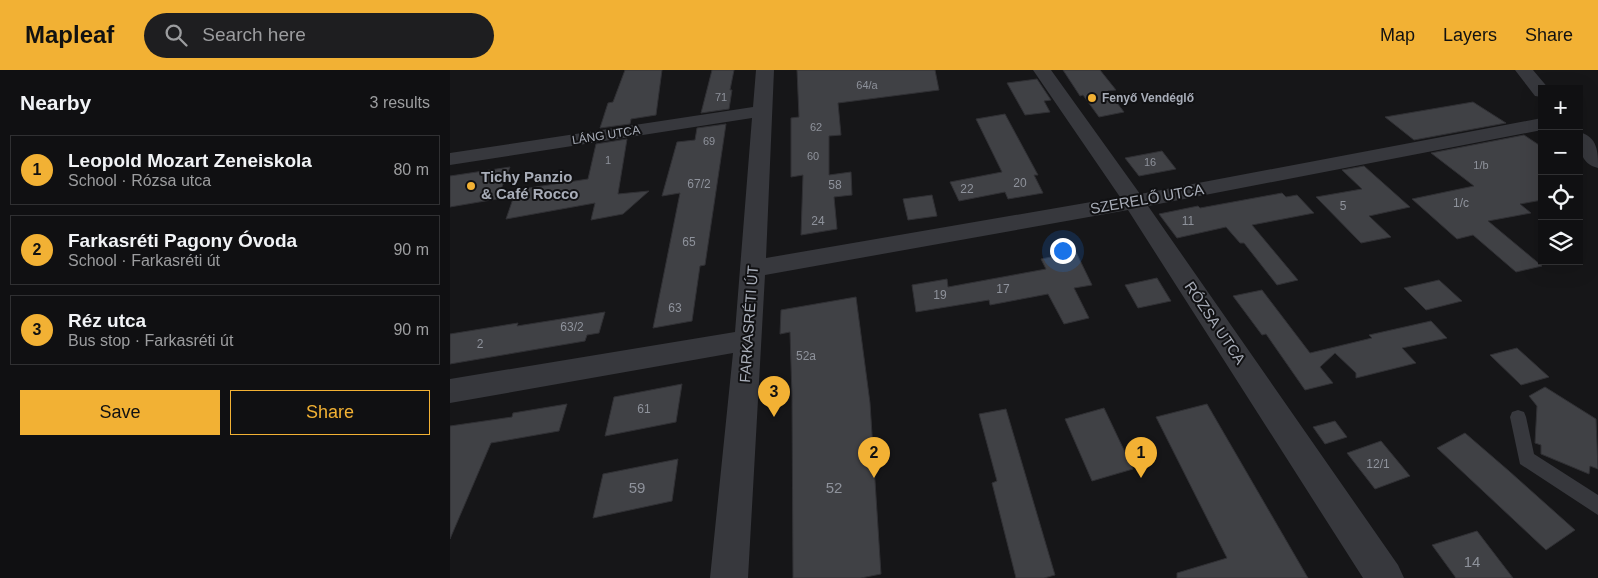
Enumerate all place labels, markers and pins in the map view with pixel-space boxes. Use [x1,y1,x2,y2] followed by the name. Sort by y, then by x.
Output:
[1102,91,1194,105] place label: Fenyő Vendéglő
[1086,92,1098,104] marker: Fenyő Vendéglő
[481,168,579,202] place label: Tichy Panzio & Café Rocco
[465,180,477,192] marker: Tichy Panzio & Café Rocco
[758,376,790,417] pin: 3
[858,437,890,478] pin: 2
[1125,437,1157,478] pin: 1

